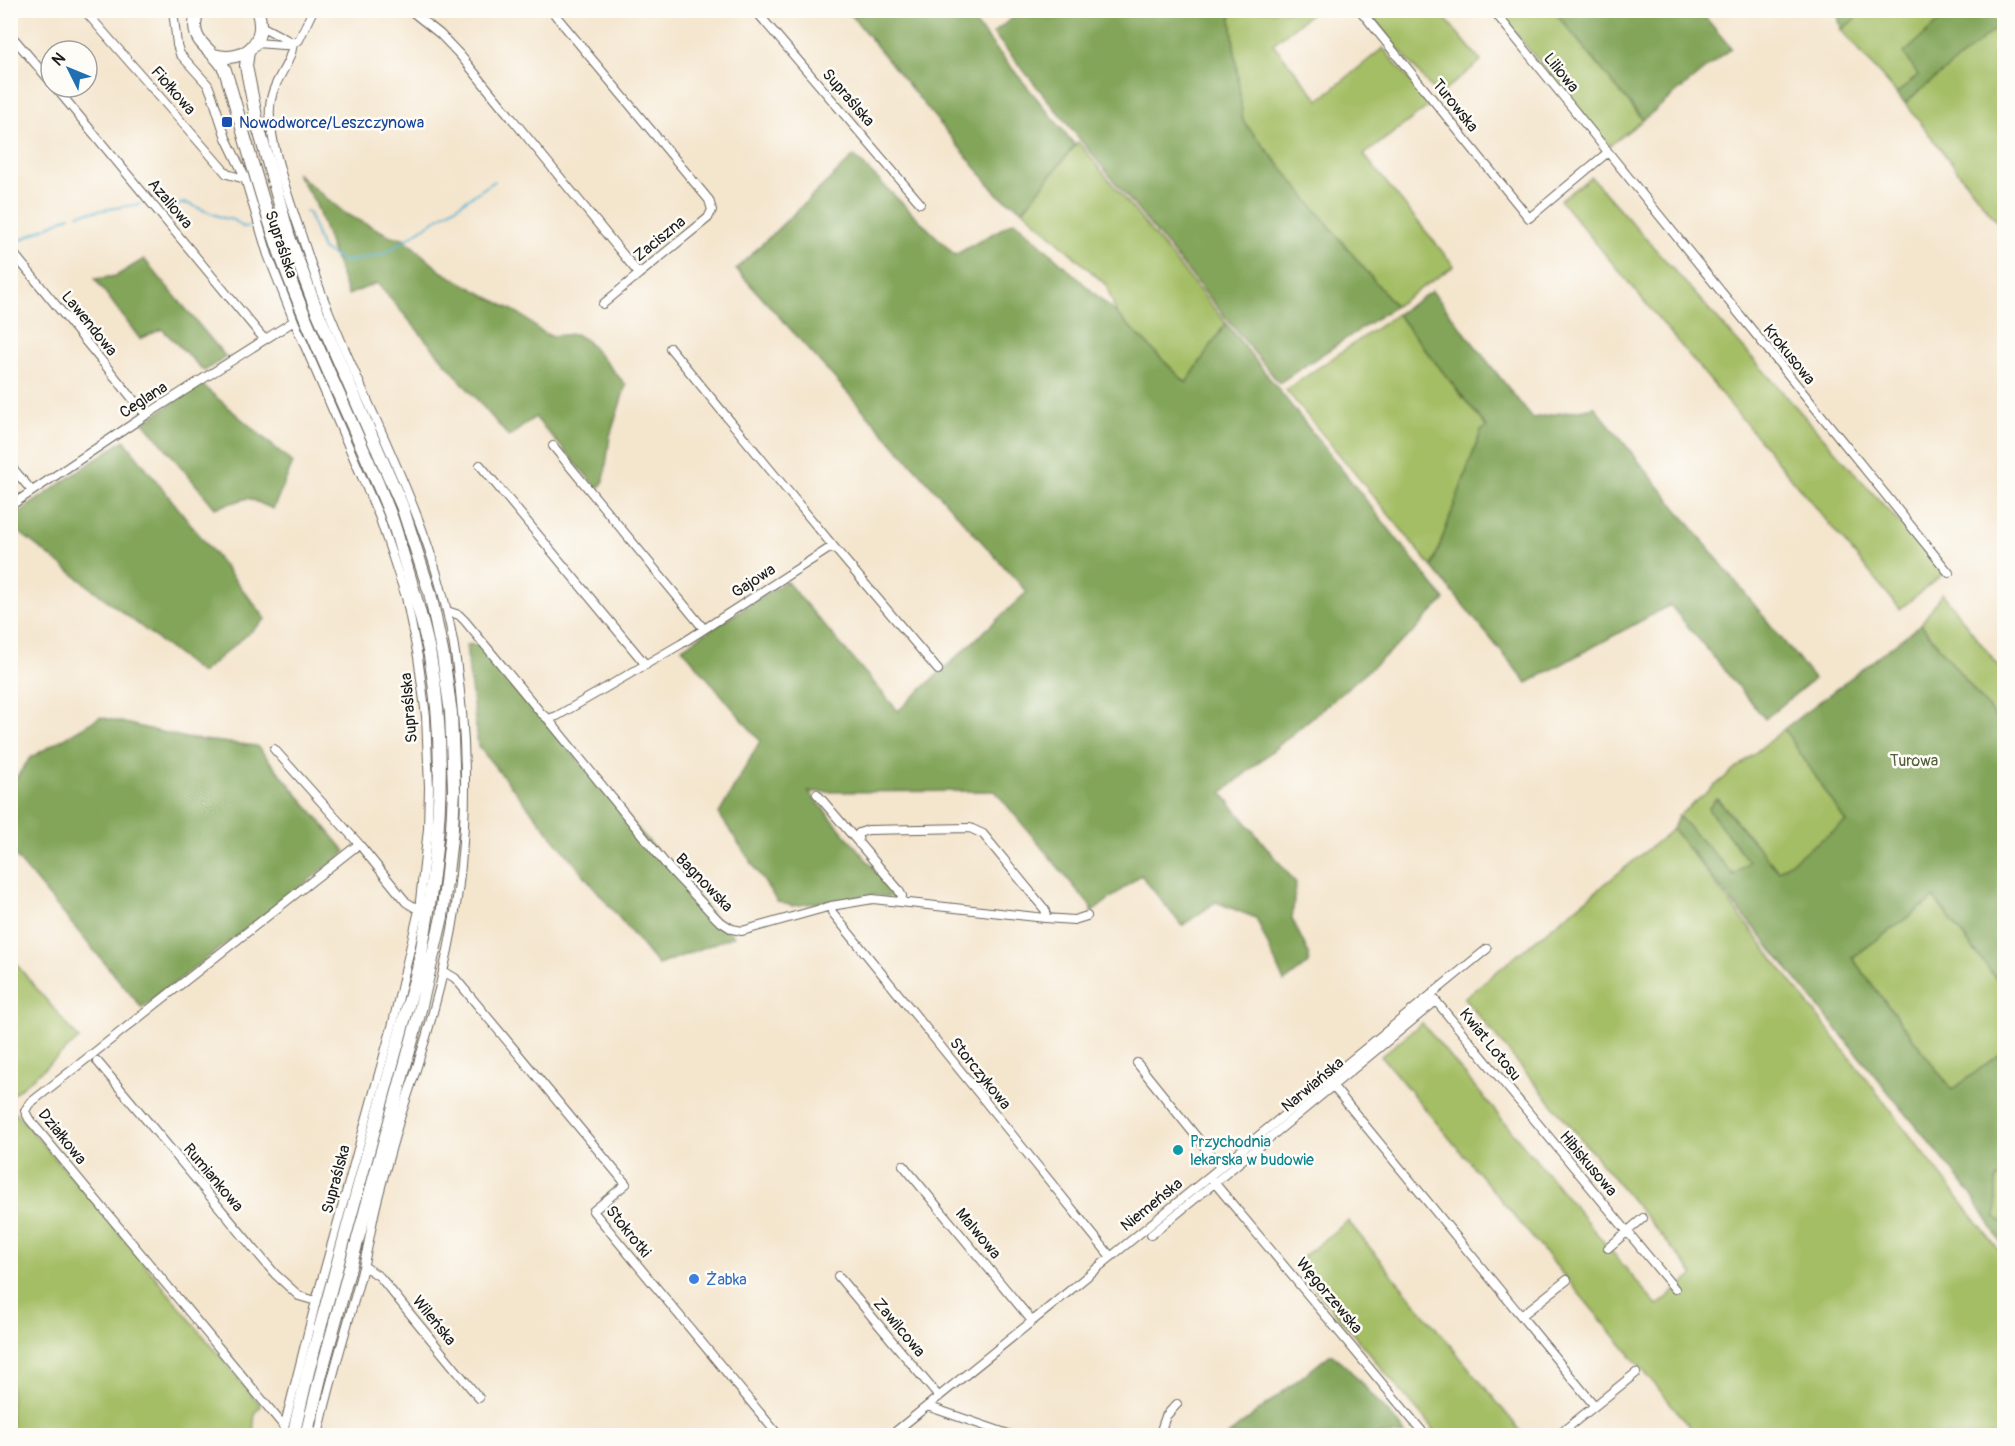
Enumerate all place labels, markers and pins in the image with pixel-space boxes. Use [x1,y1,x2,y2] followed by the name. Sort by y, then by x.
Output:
[239,113,424,133] place label: Nowodworce/Leszczynowa
[220,115,234,129] marker: Nowodworce/Leszczynowa
[1190,1132,1314,1170] place label: Przychodnia lekarska w budowie
[1171,1143,1185,1157] marker: Przychodnia lekarska w budowie
[706,1270,747,1290] place label: Żabka
[687,1272,701,1286] marker: Żabka

